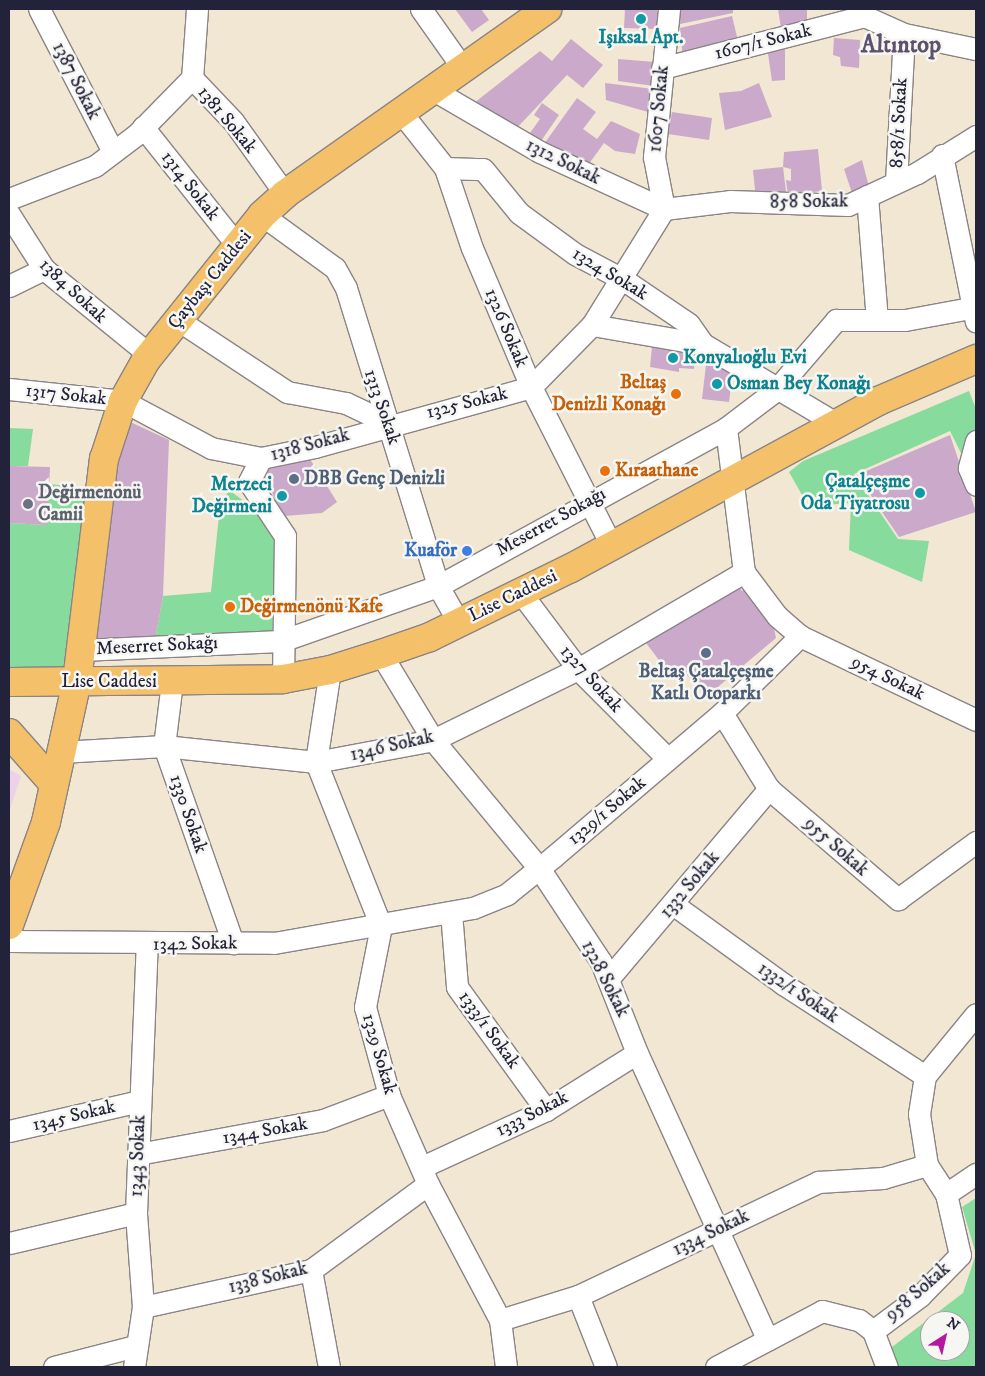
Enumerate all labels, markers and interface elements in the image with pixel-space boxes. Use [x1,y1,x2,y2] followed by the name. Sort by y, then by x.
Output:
[635,13,647,25] marker: Işıksal Apt.
[712,19,814,65] street label: 1607/1 Sokak
[599,27,683,49] place label: Işıksal Apt.
[861,32,941,60] district label: Altıntop
[47,39,105,123] street label: 1387 Sokak
[644,65,674,153] street label: 1607 Sokak
[885,77,913,169] street label: 858/1 Sokak
[192,82,262,158] street label: 1381 Sokak
[522,134,604,190] street label: 1312 Sokak
[156,147,224,225] street label: 1314 Sokak
[770,190,848,214] street label: 858 Sokak
[163,226,257,334] street label: Çaybaşı Caddesi
[568,242,652,306] street label: 1324 Sokak
[34,254,112,328] street label: 1384 Sokak
[479,285,533,371] street label: 1326 Sokak
[683,347,807,369] place label: Konyalıoğlu Evi
[667,352,679,364] marker: Konyalıoğlu Evi
[358,366,406,448] street label: 1313 Sokak
[552,372,666,416] place label: Beltaş Denizli Konağı
[727,373,871,395] place label: Osman Bey Konağı
[711,378,723,390] marker: Osman Bey Konağı
[24,379,108,411] street label: 1317 Sokak
[424,382,510,424] street label: 1325 Sokak
[670,388,682,400] marker: Beltaş Denizli Konağı
[268,424,352,466] street label: 1318 Sokak
[615,460,698,482] place label: Kıraathane
[599,465,611,477] marker: Kıraathane
[304,468,445,490] place label: DBB Genç Denizli
[801,471,910,515] place label: Çatalçeşme Oda Tiyatrosu
[288,473,300,485] marker: DBB Genç Denizli
[192,474,272,518] place label: Merzeci Değirmeni
[38,482,141,526] place label: Değirmenönü Camii
[492,482,610,562] street label: Meserret Sokağı
[914,487,926,499] marker: Çatalçeşme Oda Tiyatrosu
[276,490,288,502] marker: Merzeci Değirmeni
[22,498,34,510] marker: Değirmenönü Camii
[404,540,457,562] place label: Kuaför
[461,545,473,557] marker: Kuaför
[465,565,561,627] street label: Lise Caddesi
[240,596,383,618] place label: Değirmenönü Kafe
[224,601,236,613] marker: Değirmenönü Kafe
[95,631,219,661] street label: Meserret Sokağı
[555,641,627,717] street label: 1327 Sokak
[700,647,712,659] marker: Beltaş Çatalçeşme Katlı Otoparkı
[848,650,928,706] street label: 954 Sokak
[638,661,774,705] place label: Beltaş Çatalçeşme Katlı Otoparkı
[61,671,157,693] street label: Lise Caddesi
[348,725,436,767] street label: 1346 Sokak
[164,772,212,856] street label: 1330 Sokak
[563,772,651,850] street label: 1329/1 Sokak
[799,813,873,881] street label: 955 Sokak
[655,847,725,923] street label: 1332 Sokak
[153,932,237,956] street label: 1342 Sokak
[576,937,634,1021] street label: 1328 Sokak
[753,958,843,1028] street label: 1332/1 Sokak
[453,987,525,1073] street label: 1333/1 Sokak
[357,1011,401,1097] street label: 1329 Sokak
[492,1086,572,1142] street label: 1333 Sokak
[30,1095,118,1137] street label: 1345 Sokak
[221,1112,309,1150] street label: 1344 Sokak
[125,1115,151,1197] street label: 1343 Sokak
[669,1205,753,1261] street label: 1334 Sokak
[226,1257,310,1299] street label: 1338 Sokak
[881,1258,955,1326] street label: 958 Sokak
[920,1311,970,1361] north arrow
[943,1314,963,1335] text: N

